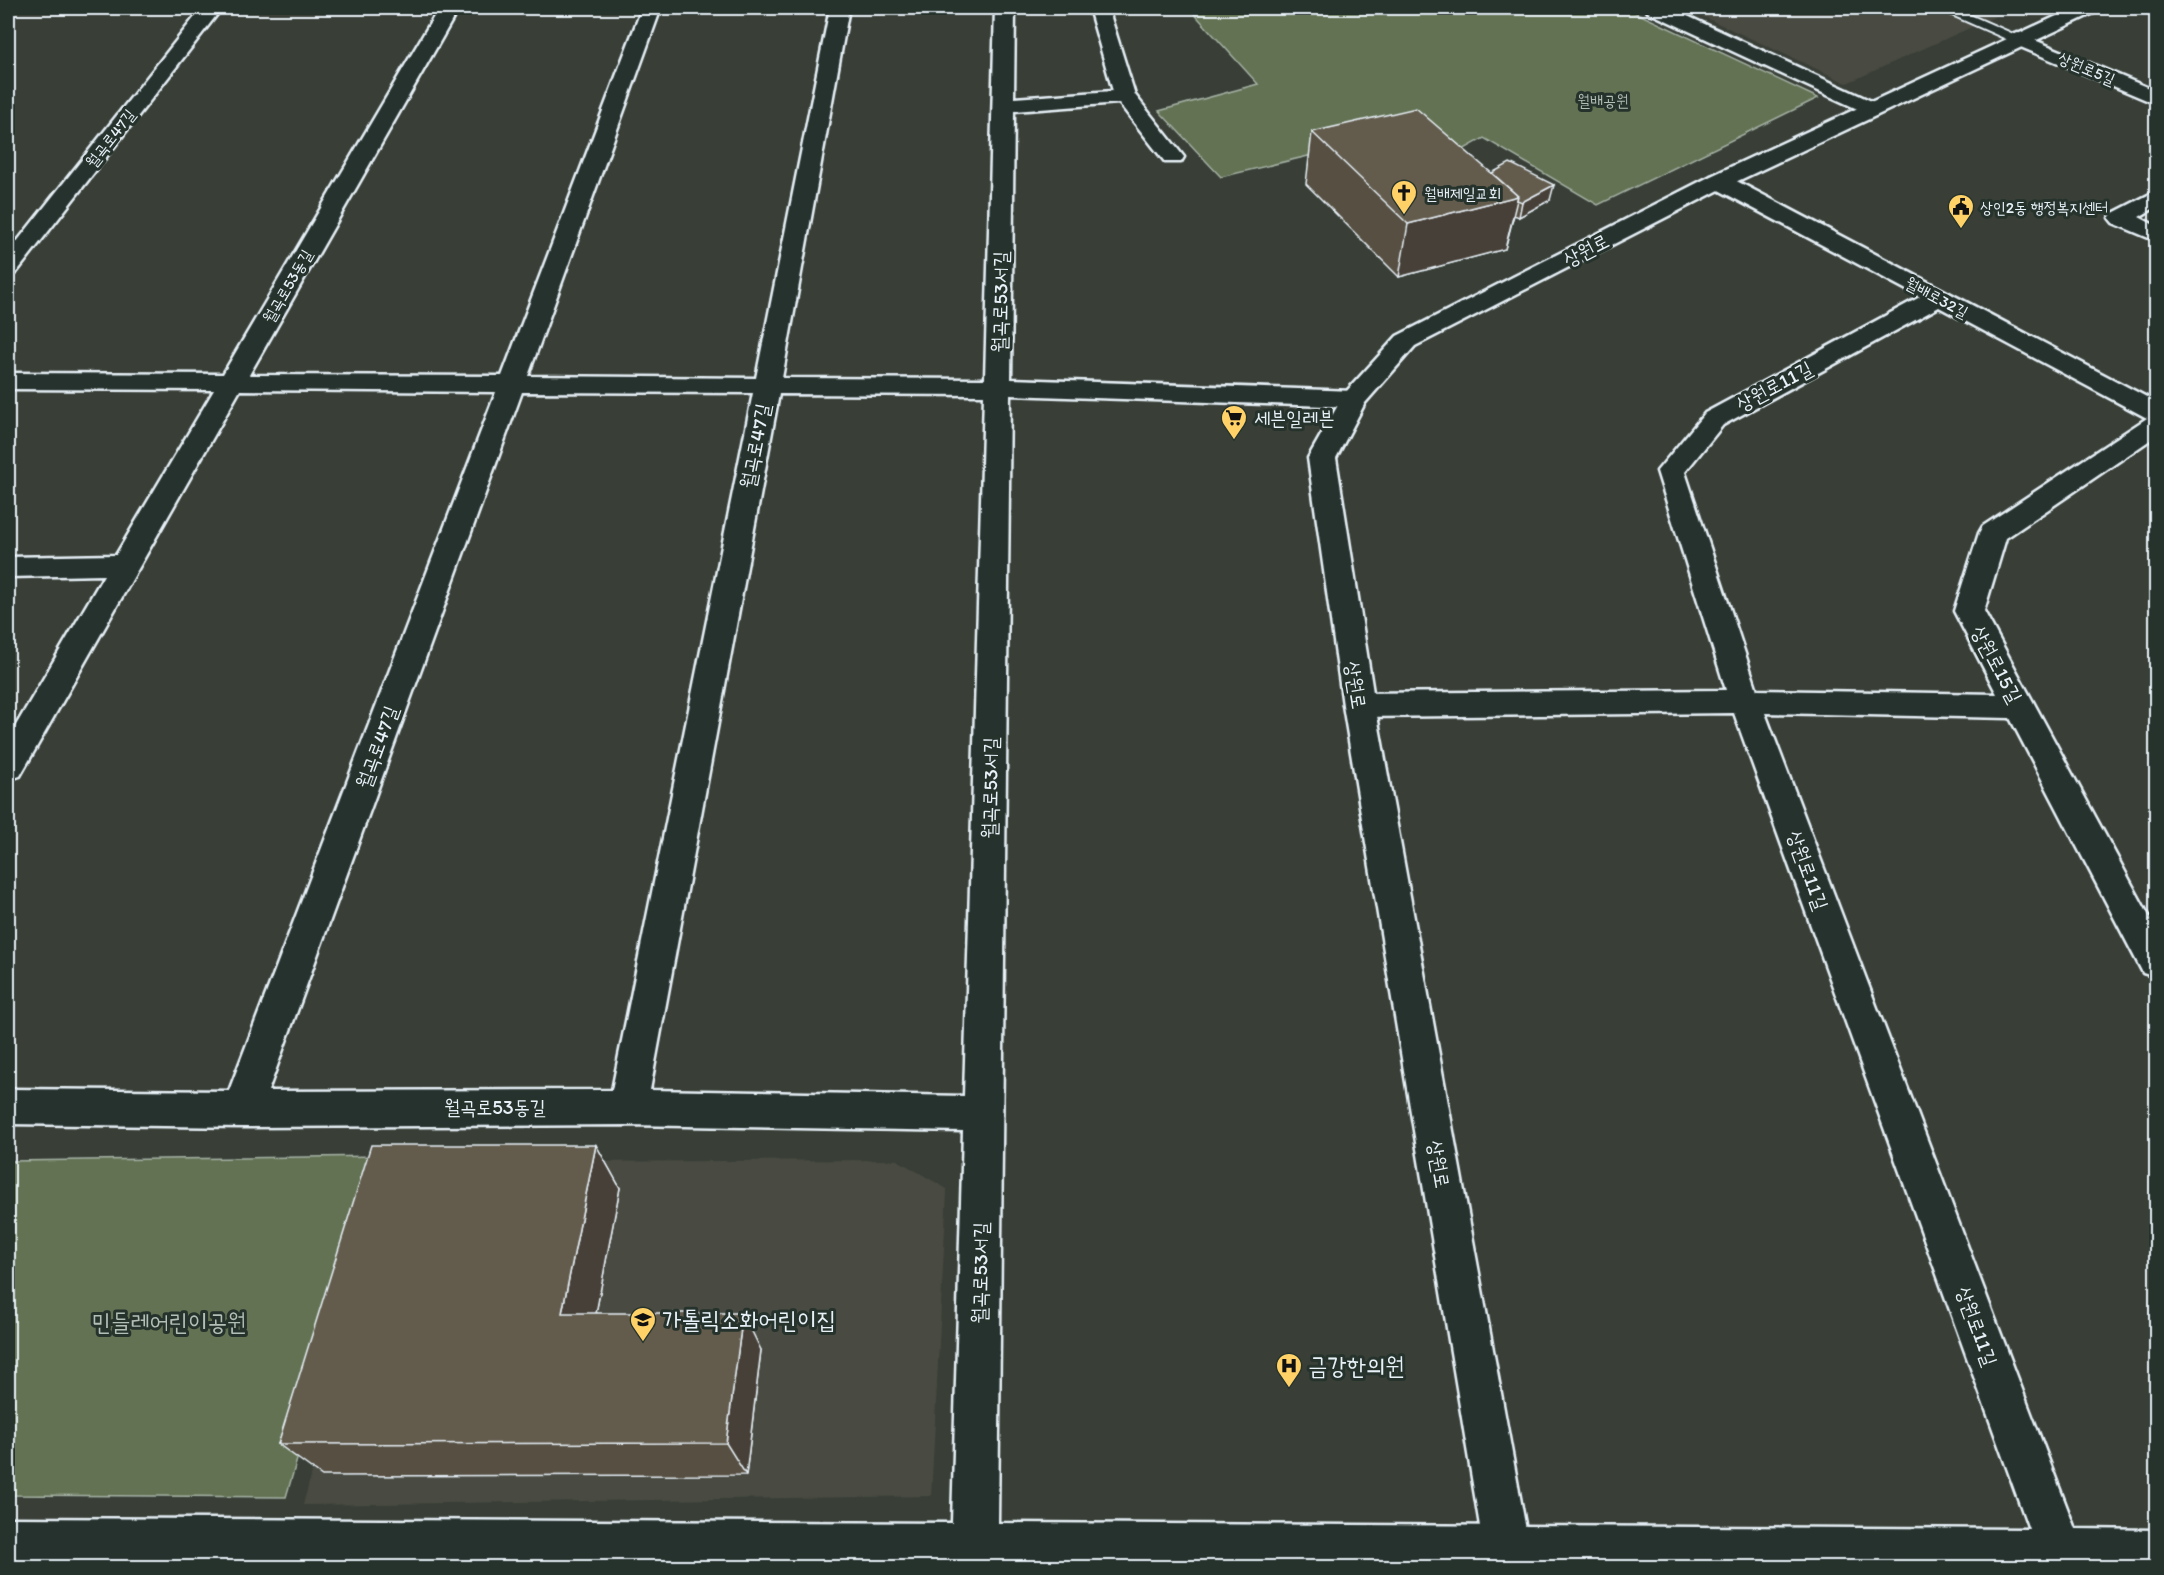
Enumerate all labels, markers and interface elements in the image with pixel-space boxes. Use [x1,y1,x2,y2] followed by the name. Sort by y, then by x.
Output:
[2056,48,2118,89] street label: 상원로5길
[1577,91,1629,110] park label: 월배공원
[82,105,139,171] street label: 월곡로47길
[1389,178,1419,216] church icon: 월배제일교회
[1424,184,1501,203] place label: 월배제일교회
[1946,192,1976,230] public building icon: 상인2동 행정복지센터
[1980,198,2108,217] place label: 상인2동 행정복지센터
[1559,228,1613,272] street label: 상원로
[259,246,316,326] street label: 월곡로53동길
[987,251,1013,353] street label: 월곡로53서길
[1902,273,1972,322] street label: 월배로32길
[1732,356,1816,416] street label: 상원로11길
[735,401,775,491] street label: 월곡로47길
[1219,403,1249,441] supermarket icon: 세븐일레븐
[1254,406,1334,430] place label: 세븐일레븐
[1967,621,2027,707] street label: 상원로15길
[1340,659,1372,711] street label: 상원로
[351,702,403,792] street label: 월곡로47길
[977,737,1003,839] street label: 월곡로53서길
[1783,827,1833,913] street label: 상원로11길
[444,1095,546,1119] street label: 월곡로53동길
[1423,1138,1455,1190] street label: 상원로
[967,1222,993,1324] street label: 월곡로53서길
[1952,1283,2002,1369] street label: 상원로11길
[628,1305,658,1343] school or university icon: 가톨릭소화어린이집
[662,1305,836,1334] place label: 가톨릭소화어린이집
[92,1307,246,1336] park label: 민들레어린이공원
[1274,1351,1304,1389] hospital icon: 금강한의원
[1308,1351,1405,1380] place label: 금강한의원

